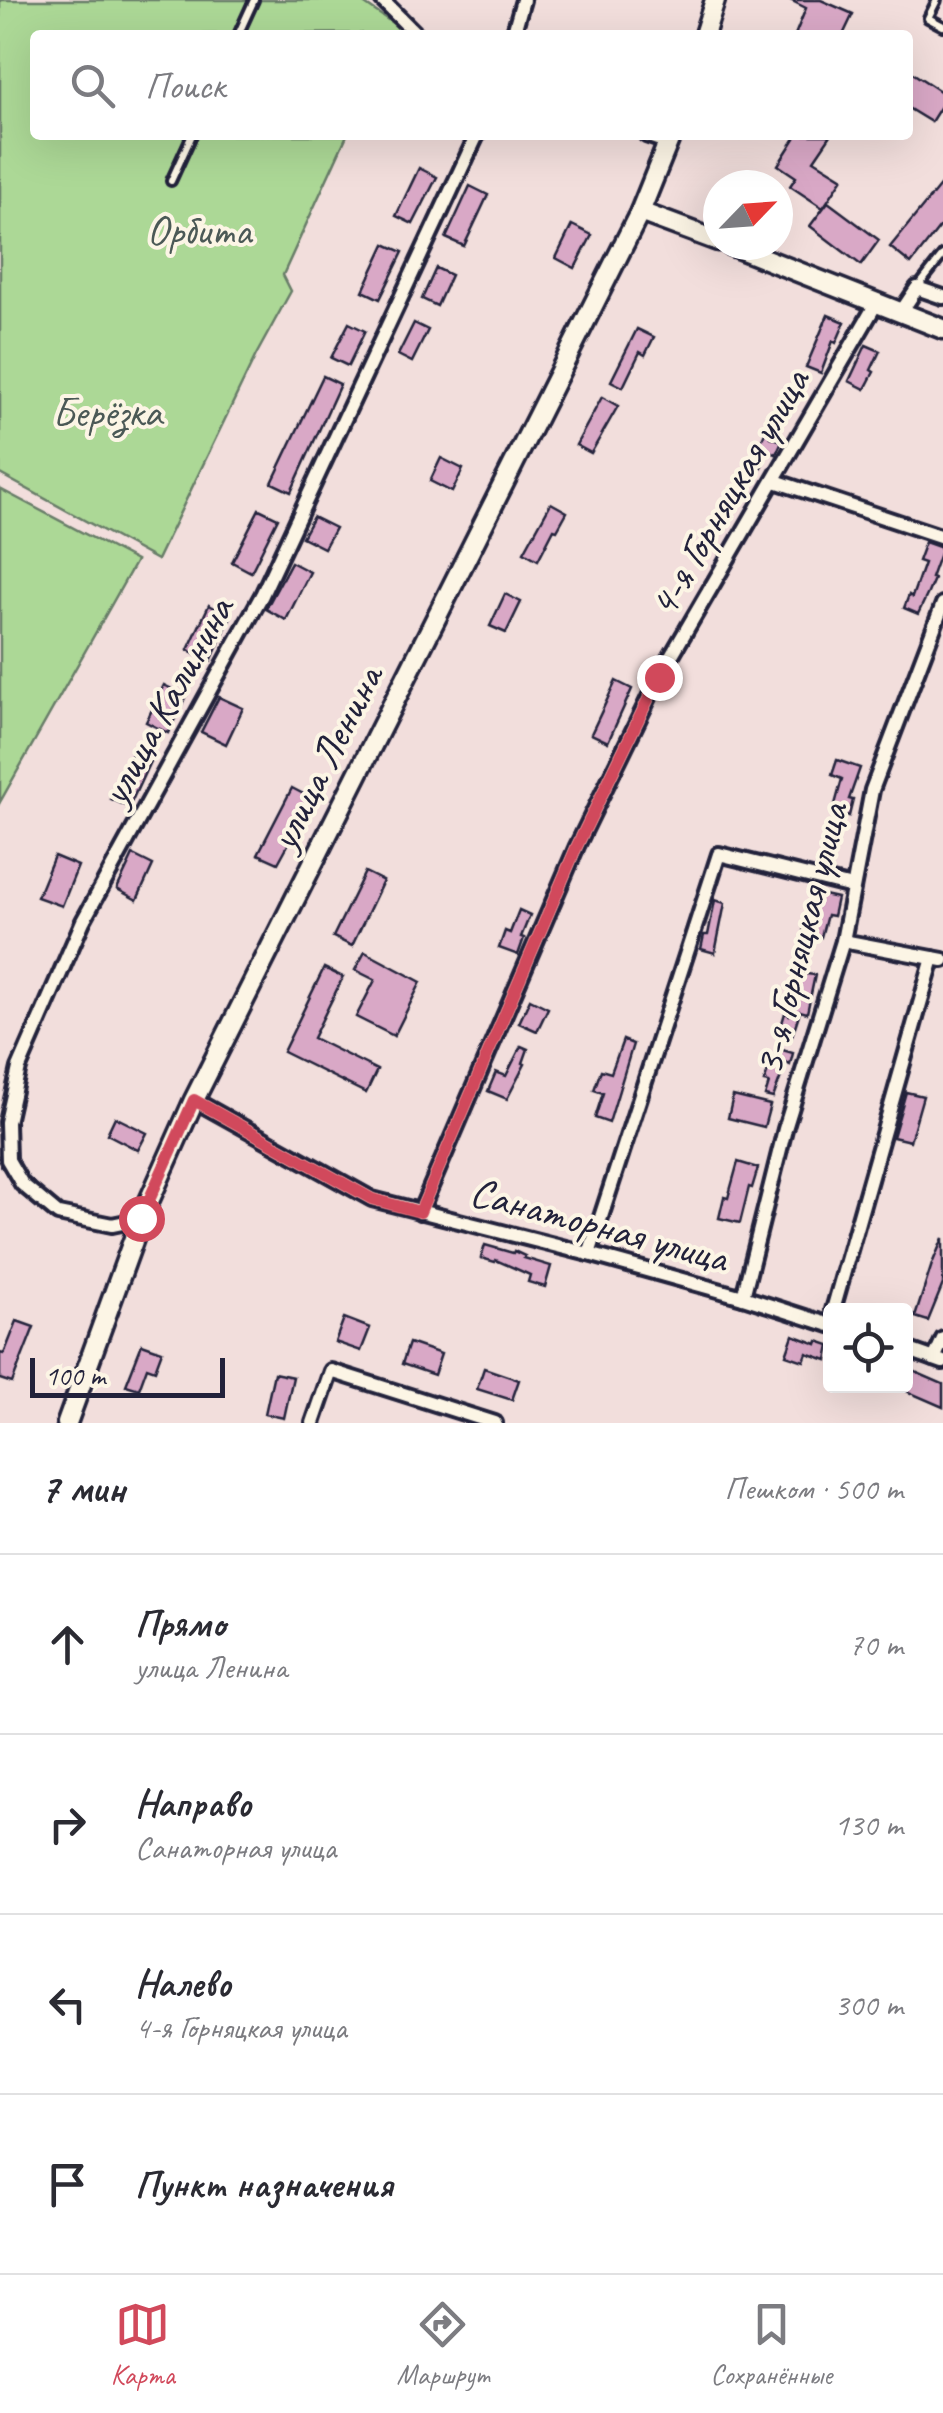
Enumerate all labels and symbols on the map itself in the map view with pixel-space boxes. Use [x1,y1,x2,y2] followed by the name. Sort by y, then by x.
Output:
[703,170,793,260] north arrow
[147,204,254,257] park label: Орбита
[637,357,823,627] street label: 4-я Горняцкая улица
[52,386,164,439] park label: Берёзка
[87,586,247,817] street label: улица Калинина
[256,654,397,862] street label: улица Ленина
[637,655,683,701] route end
[742,795,861,1080] street label: 3-я Горняцкая улица
[465,1165,736,1286] street label: Санаторная улица
[119,1196,165,1242] route start
[30,1353,225,1398] scale bar

